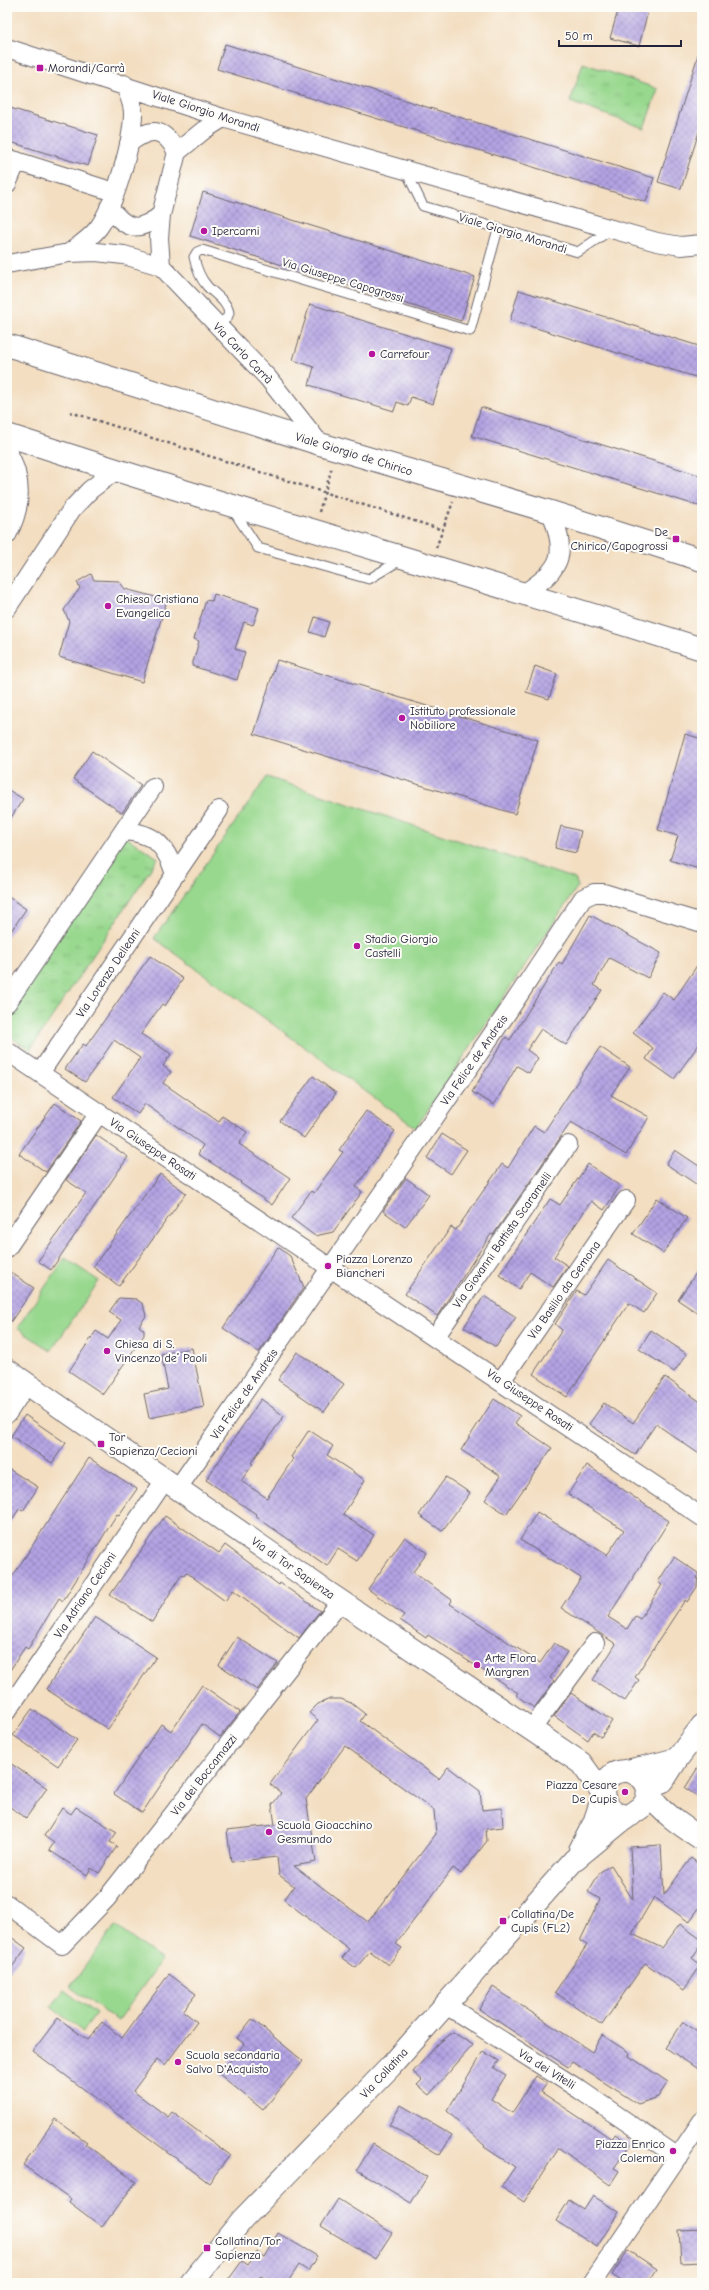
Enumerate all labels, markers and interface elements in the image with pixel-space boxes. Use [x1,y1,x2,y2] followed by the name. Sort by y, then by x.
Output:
[559,22,681,48] scale bar
[565,29,593,43] text: 50 m
[48,61,125,75] place label: Morandi/Carrà
[35,63,45,73] marker: Morandi/Carrà
[150,87,262,135] street label: Viale Giorgio Morandi
[457,210,569,256] street label: Viale Giorgio Morandi
[212,224,260,238] place label: Ipercarni
[199,226,209,236] marker: Ipercarni
[280,255,406,305] street label: Via Giuseppe Capogrossi
[210,320,276,386] street label: Via Carlo Carrà
[380,347,429,361] place label: Carrefour
[367,349,377,359] marker: Carrefour
[294,429,414,479] street label: Viale Giorgio de Chirico
[570,525,668,553] place label: De Chirico/Capogrossi
[671,534,681,544] marker: De Chirico/Capogrossi
[116,592,199,620] place label: Chiesa Cristiana Evangelica
[103,601,113,611] marker: Chiesa Cristiana Evangelica
[410,704,516,732] place label: Istituto professionale Nobiliore
[397,713,407,723] marker: Istituto professionale Nobiliore
[73,926,143,1020] street label: Via Lorenzo Delleani
[365,932,438,960] place label: Stadio Giorgio Castelli
[352,941,362,951] marker: Stadio Giorgio Castelli
[437,1012,511,1108] street label: Via Felice de Andreis
[107,1115,199,1183] street label: Via Giuseppe Rosati
[450,1169,554,1311] street label: Via Giovanni Battista Scaramelli
[525,1238,603,1342] street label: Via Basilio da Gemona
[336,1252,413,1280] place label: Piazza Lorenzo Biancheri
[323,1261,333,1271] marker: Piazza Lorenzo Biancheri
[115,1337,207,1365] place label: Chiesa di S. Vincenzo de’ Paoli
[102,1346,112,1356] marker: Chiesa di S. Vincenzo de’ Paoli
[207,1346,281,1442] street label: Via Felice de Andreis
[484,1366,576,1434] street label: Via Giuseppe Rosati
[109,1430,198,1458] place label: Tor Sapienza/Cecioni
[96,1439,106,1449] marker: Tor Sapienza/Cecioni
[249,1534,337,1602] street label: Via di Tor Sapienza
[51,1549,119,1641] street label: Via Adriano Cecioni
[485,1651,536,1679] place label: Arte Flora Margren
[472,1660,482,1670] marker: Arte Flora Margren
[168,1732,240,1818] street label: Via dei Boccamazzi
[546,1778,617,1806] place label: Piazza Cesare De Cupis
[620,1787,630,1797] marker: Piazza Cesare De Cupis
[277,1818,372,1846] place label: Scuola Gioacchino Gesmundo
[264,1827,274,1837] marker: Scuola Gioacchino Gesmundo
[511,1907,574,1935] place label: Collatina/De Cupis (FL2)
[498,1916,508,1926] marker: Collatina/De Cupis (FL2)
[357,2045,411,2101] street label: Via Collatina
[516,2046,578,2092] street label: Via dei Vitelli
[186,2048,280,2076] place label: Scuola secondaria Salvo D'Acquisto
[173,2057,183,2067] marker: Scuola secondaria Salvo D'Acquisto
[596,2137,665,2165] place label: Piazza Enrico Coleman
[668,2146,678,2156] marker: Piazza Enrico Coleman
[215,2234,281,2262] place label: Collatina/Tor Sapienza
[202,2243,212,2253] marker: Collatina/Tor Sapienza

